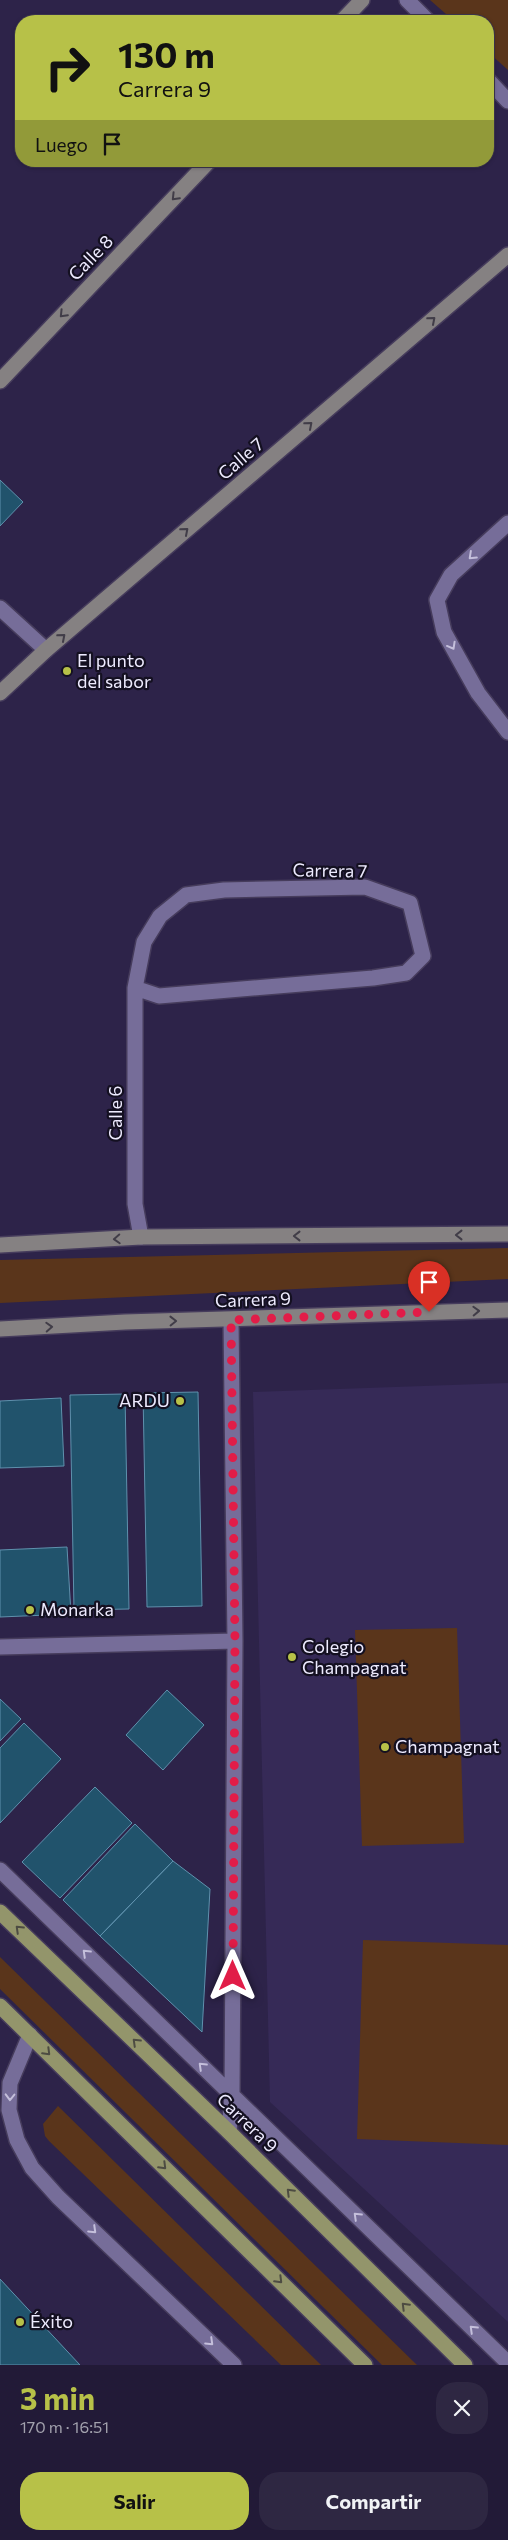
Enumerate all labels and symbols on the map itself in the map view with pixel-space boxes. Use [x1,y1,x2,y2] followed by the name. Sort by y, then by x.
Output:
[172,191,181,200] one-way arrow
[63,230,117,285] street label: Calle 8
[60,309,69,318] one-way arrow
[427,317,436,326] one-way arrow
[303,422,312,431] one-way arrow
[213,432,268,484] street label: Calle 7
[180,528,189,537] one-way arrow
[469,550,478,559] one-way arrow
[56,633,65,642] one-way arrow
[446,641,456,650] one-way arrow
[77,649,151,692] place label: El punto del sabor
[61,665,73,677] marker: El punto del sabor
[292,858,368,882] street label: Carrera 7
[104,1086,126,1140] street label: Calle 6
[455,1230,463,1240] one-way arrow
[293,1231,300,1241] one-way arrow
[113,1233,121,1244] one-way arrow
[408,1261,450,1312] pin
[215,1287,291,1311] street label: Carrera 9
[472,1305,480,1316] one-way arrow
[170,1316,178,1326] one-way arrow
[45,1321,53,1332] one-way arrow
[119,1389,170,1411] place label: ARDU
[174,1395,186,1407] marker: ARDU
[40,1598,114,1620] place label: Monarka
[24,1604,36,1616] marker: Monarka
[302,1635,407,1678] place label: Colegio Champagnat
[286,1651,298,1663] marker: Colegio Champagnat
[395,1735,500,1757] place label: Champagnat
[379,1741,391,1753] marker: Champagnat
[15,1926,24,1935] one-way arrow
[206,1949,258,2001] position arrow
[83,1950,92,1959] one-way arrow
[132,2039,141,2048] one-way arrow
[41,2046,50,2055] one-way arrow
[199,2063,208,2072] one-way arrow
[213,2088,283,2157] street label: Carrera 9
[4,2094,15,2102] one-way arrow
[157,2160,166,2169] one-way arrow
[287,2189,296,2198] one-way arrow
[353,2213,362,2222] one-way arrow
[87,2224,96,2233] one-way arrow
[273,2274,282,2283] one-way arrow
[402,2303,411,2312] one-way arrow
[30,2310,73,2332] place label: Éxito
[14,2316,26,2328] marker: Éxito
[470,2326,479,2335] one-way arrow
[205,2337,214,2346] one-way arrow

